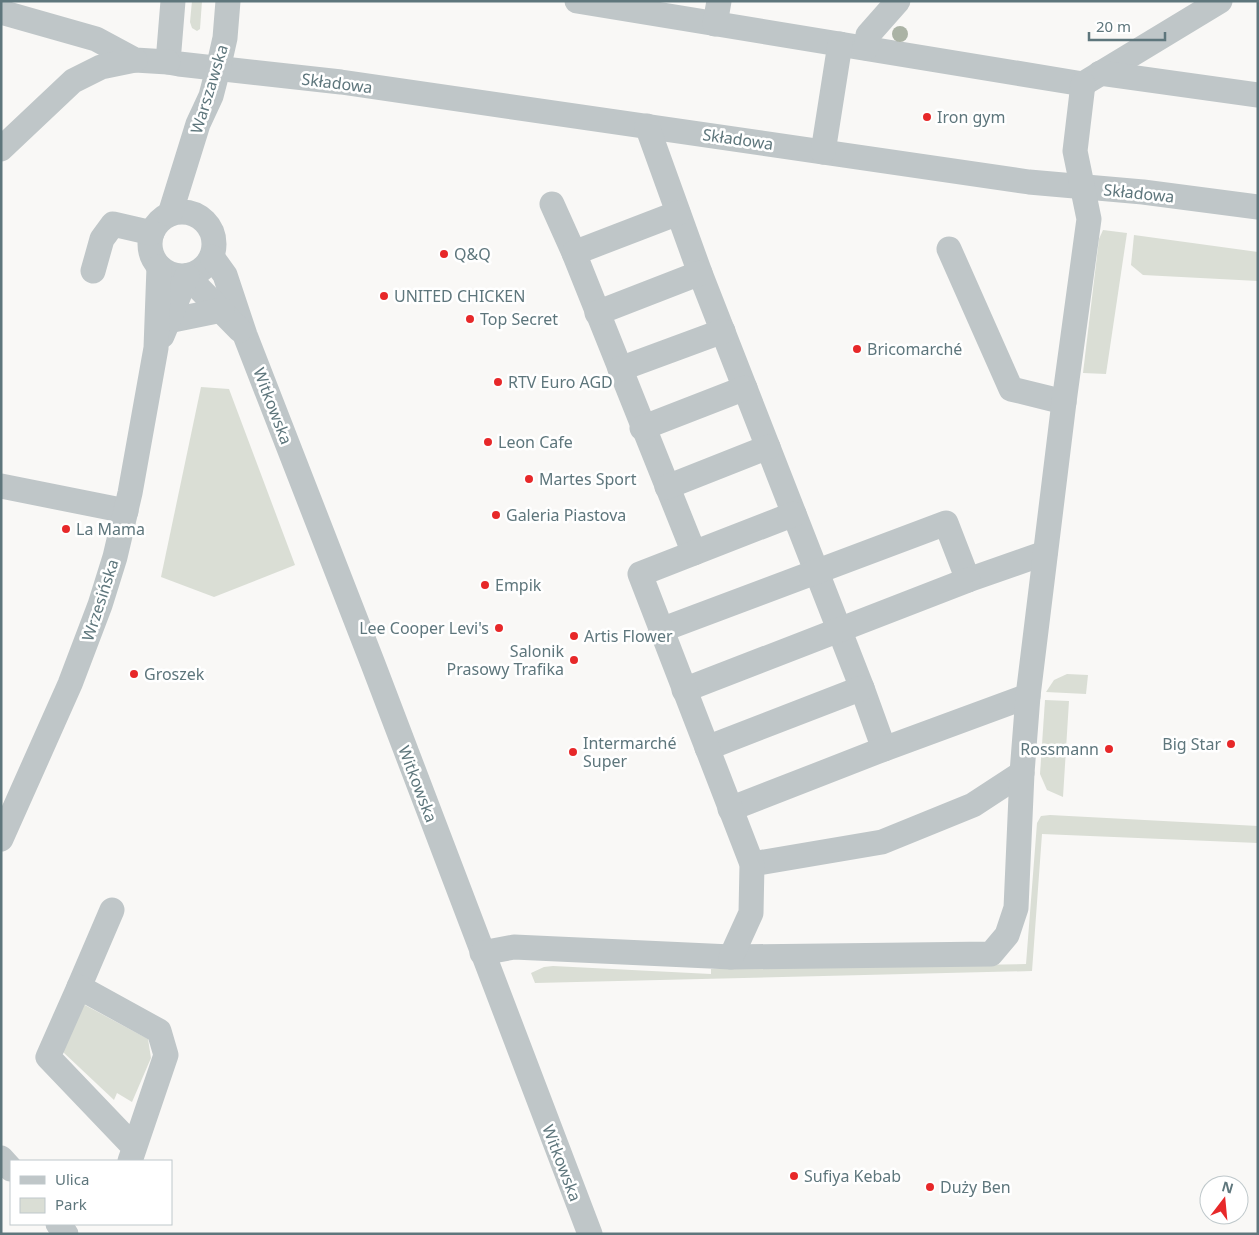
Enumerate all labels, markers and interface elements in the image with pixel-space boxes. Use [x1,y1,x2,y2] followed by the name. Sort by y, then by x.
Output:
[1089,10,1165,42] scale bar
[1096,16,1131,36] text: 20 m
[185,42,233,136] street label: Warszawska
[300,68,374,98] street label: Składowa
[937,106,1005,128] place label: Iron gym
[921,111,933,123] marker: Iron gym
[701,123,775,155] street label: Składowa
[1102,178,1176,208] street label: Składowa
[454,243,491,265] place label: Q&Q
[438,248,450,260] marker: Q&Q
[394,285,525,307] place label: UNITED CHICKEN
[378,290,390,302] marker: UNITED CHICKEN
[480,308,558,330] place label: Top Secret
[464,313,476,325] marker: Top Secret
[867,338,962,360] place label: Bricomarché
[851,343,863,355] marker: Bricomarché
[248,365,298,447] street label: Witkowska
[508,371,613,393] place label: RTV Euro AGD
[492,376,504,388] marker: RTV Euro AGD
[498,431,573,453] place label: Leon Cafe
[482,436,494,448] marker: Leon Cafe
[539,468,637,490] place label: Martes Sport
[523,473,535,485] marker: Martes Sport
[506,504,626,526] place label: Galeria Piastova
[490,509,502,521] marker: Galeria Piastova
[76,518,145,540] place label: La Mama
[60,523,72,535] marker: La Mama
[76,556,124,644] street label: Wrzesińska
[495,574,542,596] place label: Empik
[479,579,491,591] marker: Empik
[359,617,489,639] place label: Lee Cooper Levi's
[493,622,505,634] marker: Lee Cooper Levi's
[584,625,673,647] place label: Artis Flower
[568,630,580,642] marker: Artis Flower
[447,640,564,680] place label: Salonik Prasowy Trafika
[568,654,580,666] marker: Salonik Prasowy Trafika
[144,663,205,685] place label: Groszek
[128,668,140,680] marker: Groszek
[583,732,677,772] place label: Intermarché Super
[1162,733,1221,755] place label: Big Star
[1020,738,1099,760] place label: Rossmann
[1225,738,1237,750] marker: Big Star
[393,743,443,825] street label: Witkowska
[1103,743,1115,755] marker: Rossmann
[567,746,579,758] marker: Intermarché Super
[537,1122,587,1204] street label: Witkowska
[10,1160,172,1225] legend
[804,1165,901,1187] place label: Sufiya Kebab
[55,1169,89,1189] text: Ulica
[788,1170,800,1182] marker: Sufiya Kebab
[1199,1175,1249,1225] north arrow
[940,1176,1011,1198] place label: Duży Ben
[1220,1176,1236,1198] text: N
[924,1181,936,1193] marker: Duży Ben
[55,1194,87,1214] text: Park

